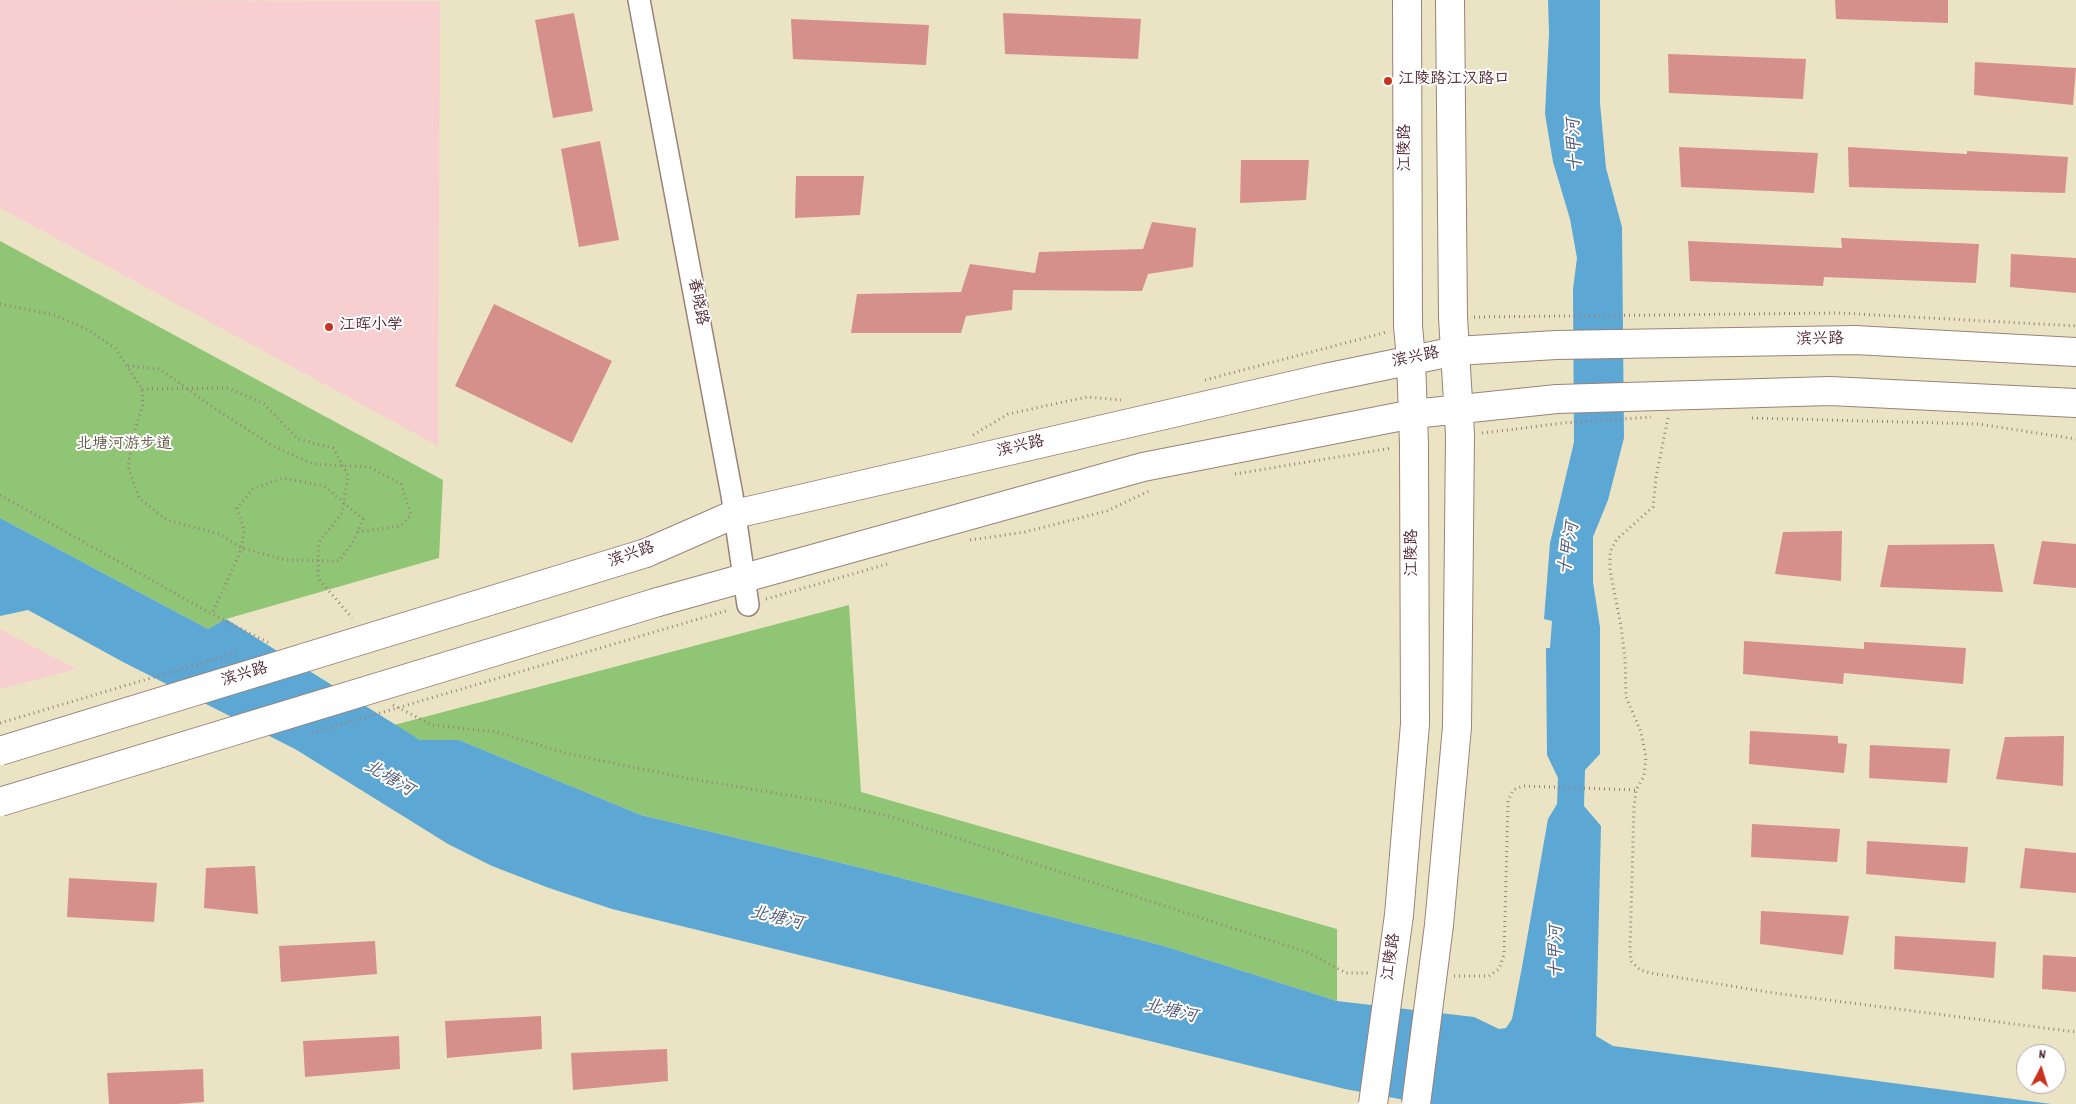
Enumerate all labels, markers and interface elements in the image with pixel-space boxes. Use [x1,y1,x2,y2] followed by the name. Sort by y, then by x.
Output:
[1398,71,1510,91] place label: 江陵路江汉路口
[1382,75,1394,87] marker: 江陵路江汉路口
[1565,117,1589,173] water label: 十甲河
[1397,124,1417,172] street label: 江陵路
[682,277,710,327] street label: 春晓路
[339,317,403,337] place label: 江晖小学
[323,321,335,333] marker: 江晖小学
[1796,331,1844,351] street label: 滨兴路
[1391,345,1441,373] street label: 滨兴路
[995,433,1047,463] street label: 滨兴路
[76,436,172,456] park label: 北塘河游步道
[1556,521,1586,577] water label: 十甲河
[1404,529,1424,577] street label: 江陵路
[606,539,658,573] street label: 滨兴路
[219,660,271,692] street label: 滨兴路
[359,757,417,803] water label: 北塘河
[747,903,805,937] water label: 北塘河
[1548,925,1570,979] water label: 十甲河
[1380,932,1406,982] street label: 江陵路
[1141,996,1199,1030] water label: 北塘河
[2016,1044,2066,1094] north arrow
[2038,1045,2047,1065] text: N

